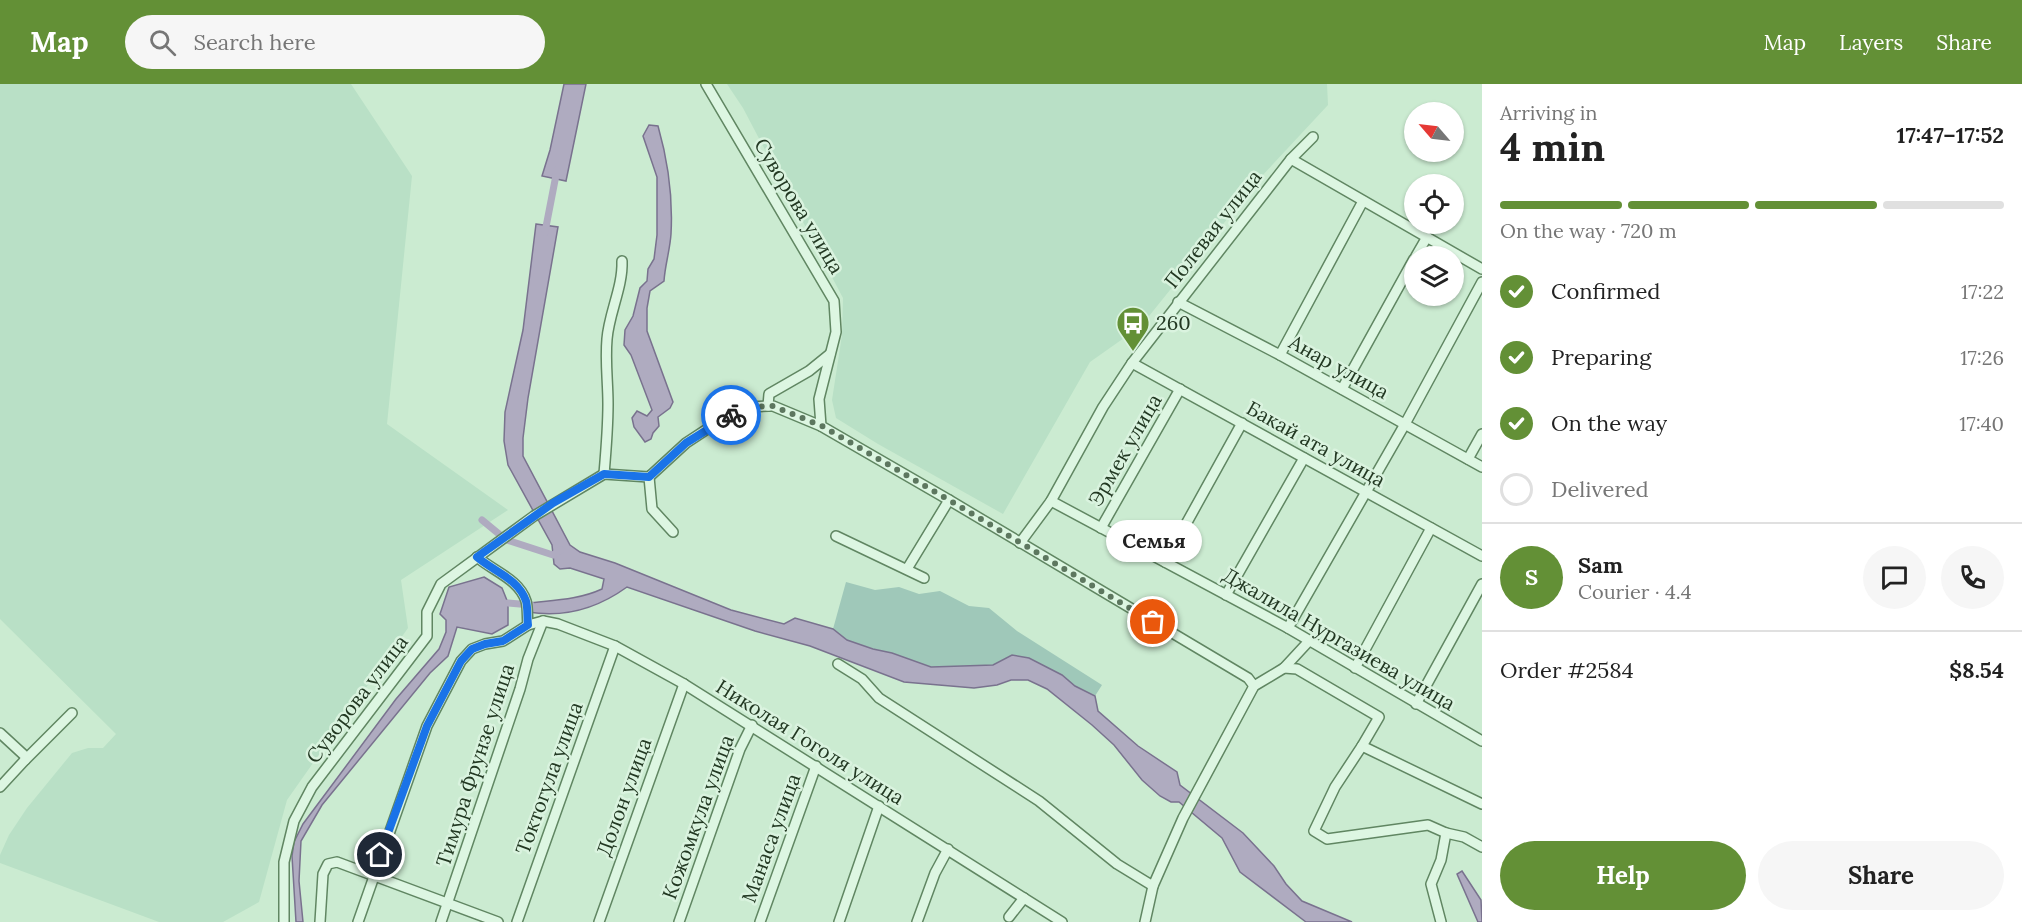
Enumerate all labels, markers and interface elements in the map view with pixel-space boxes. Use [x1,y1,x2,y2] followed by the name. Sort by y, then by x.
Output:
[125,15,545,69] search box
[30,24,89,60] text: Map
[146,26,179,59] icon: search
[194,28,316,56] text: Search here
[1763,29,1806,56] text: Map
[1839,29,1903,56] text: Layers
[1936,29,1992,56] text: Share
[1500,100,1597,125] text: Arriving in
[1404,102,1464,162] north arrow
[1404,102,1464,306] map controls
[1897,121,2004,149] text: 17:47–17:52
[1500,122,1605,172] text: 4 min
[749,133,850,278] street label: Суворова улица
[1159,164,1267,293] street label: Полевая улица
[1404,174,1464,234] button: locate
[1500,218,1677,243] text: On the way · 720 m
[1404,246,1464,306] button: layers
[1500,275,1533,308] icon: check
[1551,277,1660,305] text: Confirmed
[1961,279,2004,304] text: 17:22
[1115,305,1151,352] bus stop icon: 260
[1156,310,1191,335] place label: 260
[1284,328,1393,404] street label: Анар улица
[1500,341,1533,374] icon: check
[1551,343,1651,371] text: Preparing
[1960,345,2004,370] text: 17:26
[701,385,761,445] courier
[1082,389,1167,510] street label: Эрмек улица
[1242,395,1390,492] street label: Бакай ата улица
[715,399,748,432] icon: bike
[1500,407,1533,440] icon: check
[1551,409,1667,437] text: On the way
[1959,411,2004,436] text: 17:40
[1551,475,1649,503] text: Delivered
[1105,520,1201,562] callout: Семья
[1122,528,1186,553] text: Семья
[1863,546,1926,609] button: chat
[1941,546,2004,609] button: phone
[1578,551,1623,579] text: Sam
[1219,562,1460,715] street label: Джалила Нургазиева улица
[1525,563,1538,591] text: S
[1578,579,1692,604] text: Courier · 4.4
[1127,596,1178,647] pin
[1136,605,1169,638] icon: bag
[300,630,413,768] street label: Суворова улица
[1500,656,1634,684] text: Order #2584
[1949,656,2004,684] text: $8.54
[430,660,519,869] street label: Тимура Фрунзе улица
[712,673,909,810] street label: Николая Гоголя улица
[509,698,588,857] street label: Токтогула улица
[656,731,739,903] street label: Кожомкула улица
[591,734,657,859] street label: Долон улица
[736,770,805,906] street label: Манаса улица
[354,829,405,880] pin
[363,838,396,871] icon: home
[1500,841,1746,910] button: Help
[1758,841,2004,910] button: Share

